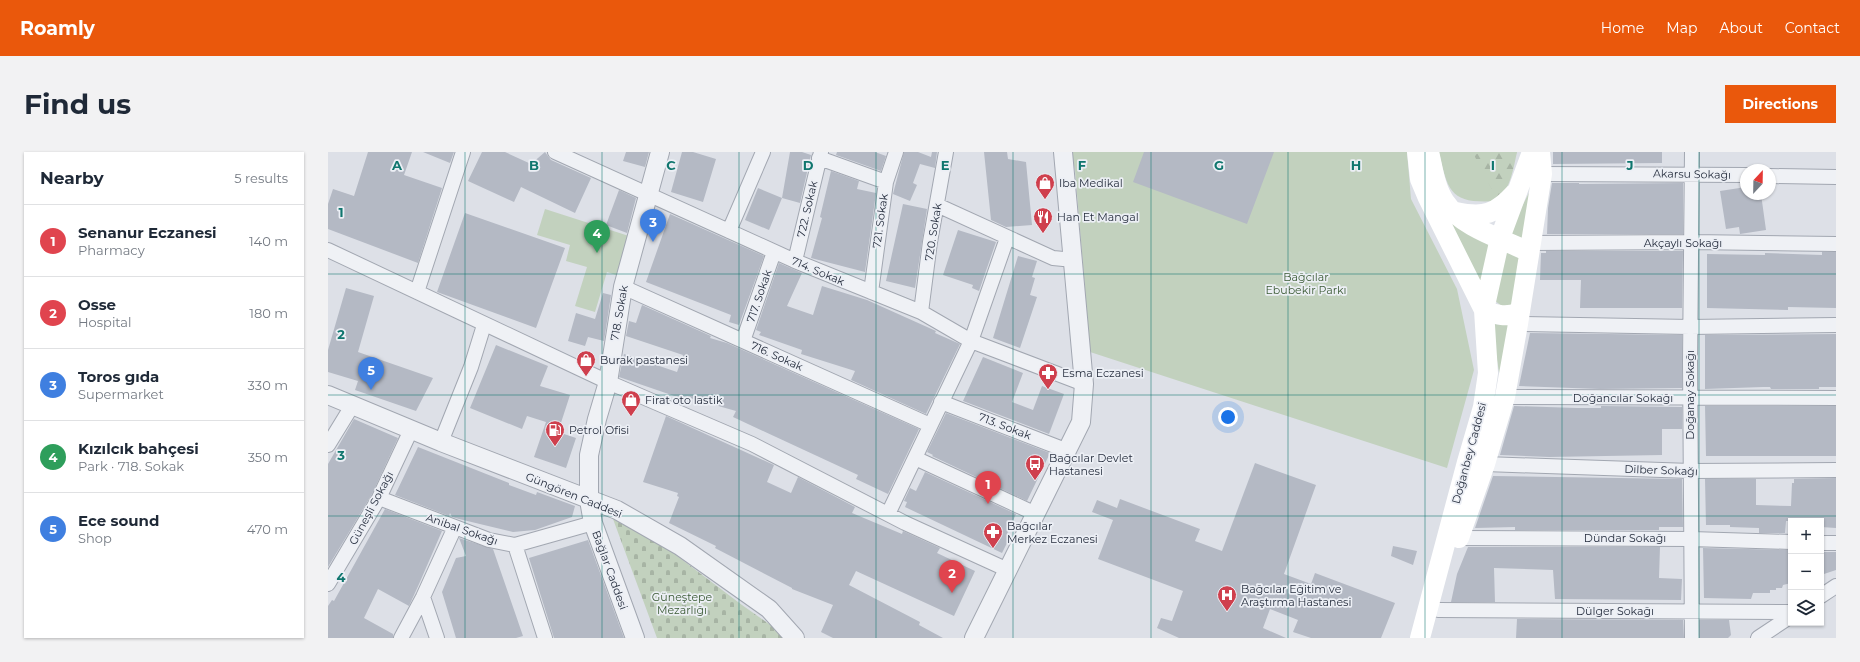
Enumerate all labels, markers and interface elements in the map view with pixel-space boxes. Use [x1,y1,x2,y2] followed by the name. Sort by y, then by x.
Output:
[20,17,95,40] text: Roamly
[1601,19,1644,37] text: Home
[1666,19,1697,37] text: Map
[1719,19,1763,37] text: About
[1785,19,1840,37] text: Contact
[1725,85,1836,123] button: Directions
[24,87,131,121] text: Find us
[391,157,403,173] text: A
[529,157,539,173] text: B
[666,157,676,173] text: C
[803,157,814,173] text: D
[941,157,950,173] text: E
[1078,157,1086,173] text: F
[1214,157,1224,173] text: G
[1351,157,1361,173] text: H
[1491,157,1495,173] text: I
[1625,157,1634,173] text: J
[1740,164,1776,200] north arrow
[1653,166,1731,182] street label: Akarsu Sokağı
[40,168,104,188] text: Nearby
[234,170,288,186] text: 5 results
[1034,172,1056,200] shop icon: Iba Medikal
[1059,176,1123,190] place label: Iba Medikal
[794,179,820,239] street label: 722. Sokak
[869,192,891,249] street label: 721. Sokak
[922,202,945,262] street label: 720. Sokak
[338,204,344,220] text: 1
[1032,206,1054,234] restaurant icon: Han Et Mangal
[640,209,666,242] pin: 3
[1057,210,1139,224] place label: Han Et Mangal
[584,220,610,253] pin: 4
[78,223,217,242] text: Senanur Eczanesi
[50,233,56,249] text: 1
[249,233,288,249] text: 140 m
[1644,236,1722,250] street label: Akçaylı Sokağı
[78,242,145,258] text: Pharmacy
[789,254,847,289] street label: 714. Sokak
[743,267,775,324] street label: 717. Sokak
[1265,270,1347,297] park label: Bağcılar Ebubekir Parkı
[607,284,631,342] street label: 718. Sokak
[78,295,116,314] text: Osse
[49,305,57,321] text: 2
[249,305,288,321] text: 180 m
[78,314,131,330] text: Hospital
[337,326,345,342] text: 2
[749,338,806,374] street label: 716. Sokak
[575,349,597,377] shop icon: Burak pastanesi
[1683,350,1697,440] street label: Doğanay Sokağı
[600,353,688,367] place label: Burak pastanesi
[358,357,384,390] pin: 5
[1037,362,1059,390] pharmacy icon: Esma Eczanesi
[1062,366,1144,380] place label: Esma Eczanesi
[78,367,159,386] text: Toros gıda
[49,377,57,393] text: 3
[248,377,288,393] text: 330 m
[78,386,164,402] text: Supermarket
[620,389,642,417] shop icon: Firat oto lastik
[1573,391,1673,405] street label: Doğancılar Sokağı
[645,393,723,407] place label: Firat oto lastik
[1449,401,1489,505] street label: Doğanbey Caddesi
[1218,407,1238,427] your location
[977,410,1034,443] street label: 713. Sokak
[544,419,566,447] fuel station icon: Petrol Ofisi
[569,423,629,437] place label: Petrol Ofisi
[78,439,199,458] text: Kızılcık bahçesi
[336,447,345,463] text: 3
[49,449,57,465] text: 4
[248,449,288,465] text: 350 m
[1049,451,1133,478] place label: Bağcılar Devlet Hastanesi
[1024,453,1046,481] bus stop icon: Bağcılar Devlet Hastanesi
[78,458,184,474] text: Park · 718. Sokak
[1624,462,1698,478] street label: Dilber Sokağı
[346,469,396,547] street label: Güneşli Sokağı
[524,469,624,521] street label: Güngören Caddesi
[975,471,1001,504] pin: 1
[424,510,500,548] street label: Anibal Sokağı
[78,511,159,530] text: Ece sound
[1788,518,1824,626] map controls
[1788,518,1824,554] button: +
[1007,519,1098,546] place label: Bağcılar Merkez Eczanesi
[49,521,57,537] text: 5
[247,521,288,537] text: 470 m
[982,521,1004,549] pharmacy icon: Bağcılar Merkez Eczanesi
[589,529,631,611] street label: Bağlar Caddesi
[78,530,112,546] text: Shop
[1584,531,1666,545] street label: Dündar Sokağı
[1788,554,1824,590] button: −
[939,560,965,593] pin: 2
[337,569,346,585] text: 4
[1241,582,1351,609] place label: Bağcılar Eğitim ve Araştırma Hastanesi
[1216,584,1238,612] hospital icon: Bağcılar Eğitim ve Araştırma Hastanesi
[652,590,713,617] park label: Güneştepe Mezarlığı
[1788,590,1824,626] button: layers
[1576,604,1654,618] street label: Dülger Sokağı

